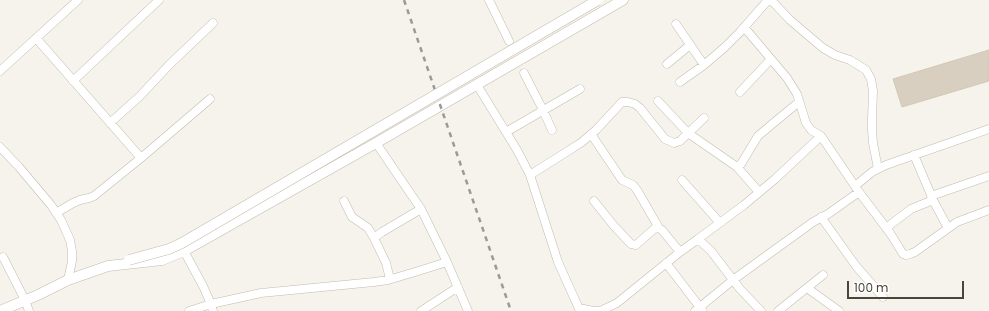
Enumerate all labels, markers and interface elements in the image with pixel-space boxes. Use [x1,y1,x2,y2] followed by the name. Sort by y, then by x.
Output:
[849,273,966,299] scale bar
[854,279,888,296] text: 100 m

